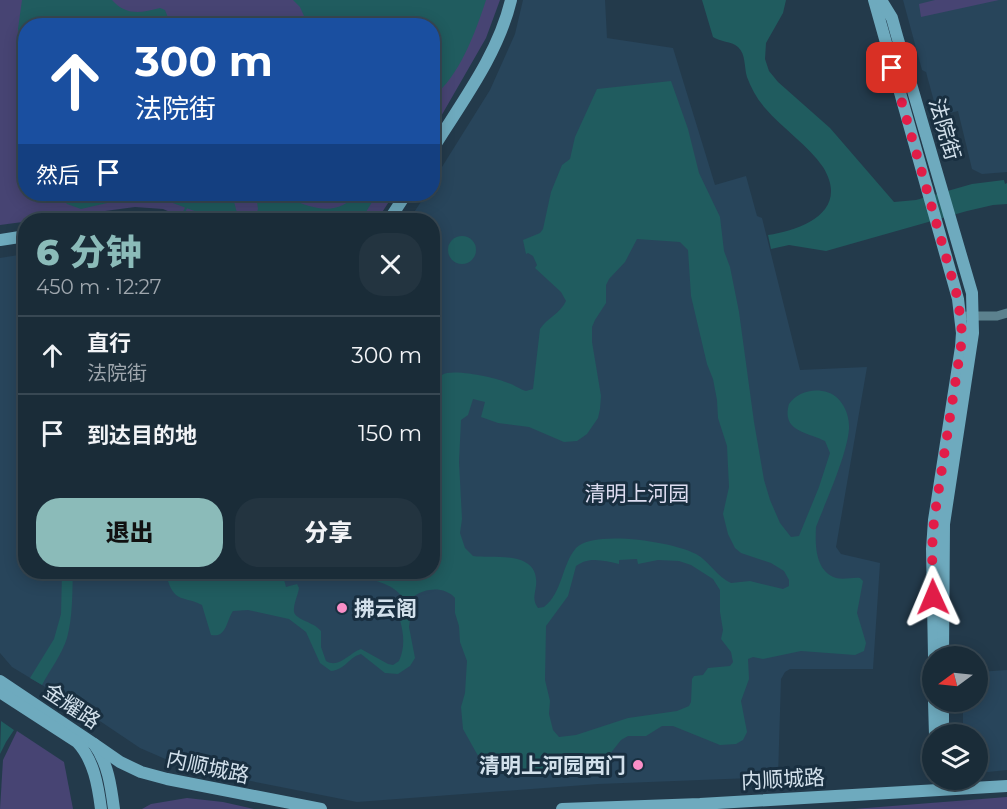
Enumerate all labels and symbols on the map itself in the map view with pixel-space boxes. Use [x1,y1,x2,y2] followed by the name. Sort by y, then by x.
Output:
[866,42,917,93] pin
[924,95,966,163] street label: 法院街
[585,481,690,506] park label: 清明上河园
[901,565,965,629] position arrow
[354,596,417,621] place label: 拂云阁
[335,601,349,615] marker: 拂云阁
[922,646,988,712] north arrow
[39,678,105,734] street label: 金耀路
[164,746,252,788] street label: 内顺城路
[479,753,626,778] place label: 清明上河园西门
[631,758,645,772] marker: 清明上河园西门
[740,764,826,794] street label: 内顺城路

